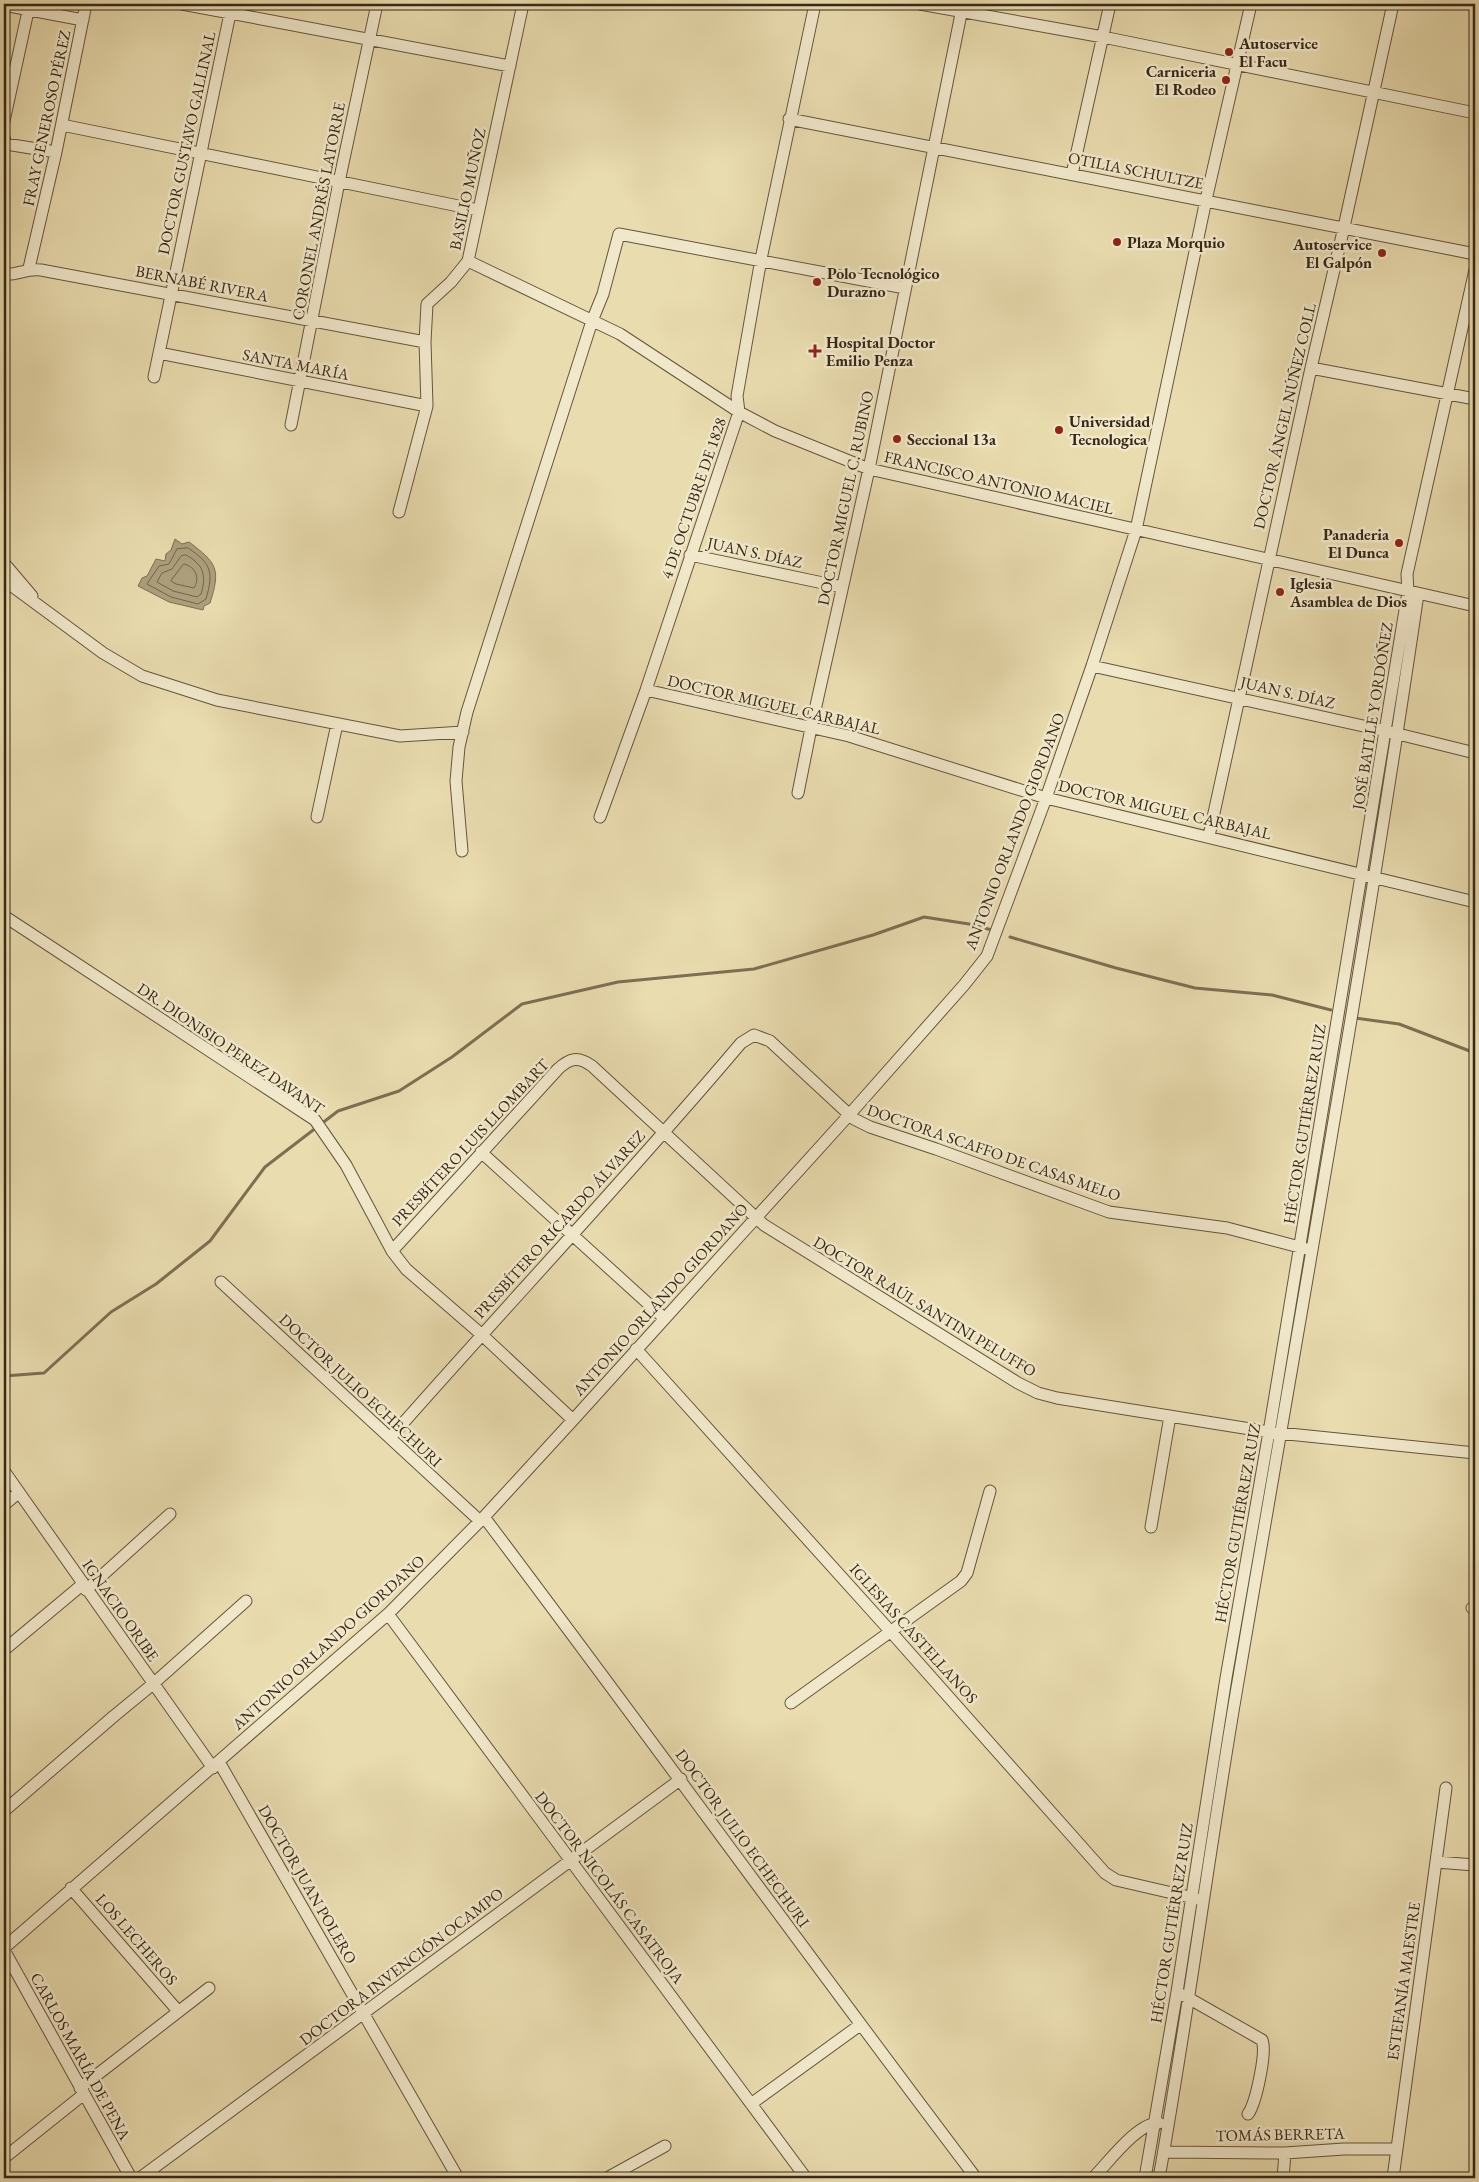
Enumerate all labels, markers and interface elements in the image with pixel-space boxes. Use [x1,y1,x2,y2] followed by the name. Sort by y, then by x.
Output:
[18,28,75,208] street label: FRAY GENEROSO PÉREZ
[153,29,221,257] street label: DOCTOR GUSTAVO GALLINAL
[1238,33,1318,72] place label: Autoservice El Facu
[1223,46,1235,58] marker: Autoservice El Facu
[1146,61,1217,100] place label: Carniceria El Rodeo
[1220,74,1232,86] marker: Carniceria El Rodeo
[287,100,350,322] street label: CORONEL ANDRÉS LATORRE
[444,126,491,252] street label: BASILIO MUÑOZ
[1066,147,1205,194] street label: OTILIA SCHULTZE
[1127,232,1225,253] place label: Plaza Morquio
[1292,234,1372,273] place label: Autoservice El Galpón
[1111,236,1123,248] marker: Plaza Morquio
[1376,247,1388,259] marker: Autoservice El Galpón
[134,260,271,307] street label: BERNABÉ RIVERA
[827,263,939,302] place label: Polo Tecnológico Durazno
[811,276,823,288] marker: Polo Tecnológico Durazno
[1248,301,1321,531] street label: DOCTOR ÁNGEL NÚÑEZ COLL
[826,332,935,371] place label: Hospital Doctor Emilio Penza
[241,344,352,385] street label: SANTA MARÍA
[808,344,822,358] marker: Hospital Doctor Emilio Penza
[812,389,879,607] street label: DOCTOR MIGUEL C. RUBINO
[1069,411,1151,450] place label: Universidad Tecnologica
[656,414,731,582] street label: 4 DE OCTUBRE DE 1828
[1053,424,1065,436] marker: Universidad Tecnologica
[907,429,997,450] place label: Seccional 13a
[891,433,903,445] marker: Seccional 13a
[882,446,1116,519] street label: FRANCISCO ANTONIO MACIEL
[1323,524,1390,563] place label: Panaderia El Dunca
[703,532,805,573] street label: JUAN S. DÍAZ
[1393,537,1405,549] marker: Panaderia El Dunca
[1289,573,1407,612] place label: Iglesia Asamblea de Dios
[1274,586,1286,598] marker: Iglesia Asamblea de Dios
[1347,620,1398,813] street label: JOSÉ BATLLE Y ORDÓÑEZ
[665,670,883,739] street label: DOCTOR MIGUEL CARBAJAL
[1236,671,1338,714] street label: JUAN S. DÍAZ
[959,710,1069,954] street label: ANTONIO ORLANDO GIORDANO
[1056,775,1274,844] street label: DOCTOR MIGUEL CARBAJAL
[133,978,328,1119] street label: DR. DIONISIO PEREZ DAVANT
[1278,1022,1331,1226] street label: HÉCTOR GUTIÉRREZ RUIZ
[387,1054,554,1231] street label: PRESBÍTERO LUIS LLOMBART
[864,1099,1124,1206] street label: DOCTORA SCAFFO DE CASAS MELO
[469,1125,650,1323] street label: PRESBÍTERO RICARDO ÁLVAREZ
[567,1199,753,1401] street label: ANTONIO ORLANDO GIORDANO
[809,1231,1040,1382] street label: DOCTOR RAÚL SANTINI PELUFFO
[275,1309,447,1472] street label: DOCTOR JULIO ECHECHURI
[1210,1421,1265,1624] street label: HÉCTOR GUTIÉRREZ RUIZ
[227,1550,429,1735] street label: ANTONIO ORLANDO GIORDANO
[78,1555,164,1665] street label: IGNACIO ORIBE
[845,1559,982,1708] street label: IGLESIAS CASTELLANOS
[671,1745,815,1932] street label: DOCTOR JULIO ECHECHURI
[530,1787,690,1989] street label: DOCTOR NICOLÁS CASATROJA
[253,1801,362,1967] street label: DOCTOR JUAN POLERO
[1145,1821,1198,2025] street label: HÉCTOR GUTIÉRREZ RUIZ
[295,1883,507,2050] street label: DOCTORA INVENCIÓN OCAMPO
[91,1889,182,1990] street label: LOS LECHEROS
[1382,1901,1425,2062] street label: ESTEFANÍA MAESTRE
[26,1969,136,2145] street label: CARLOS MARÍA DE PENA
[1215,2123,1346,2146] street label: TOMÁS BERRETA

